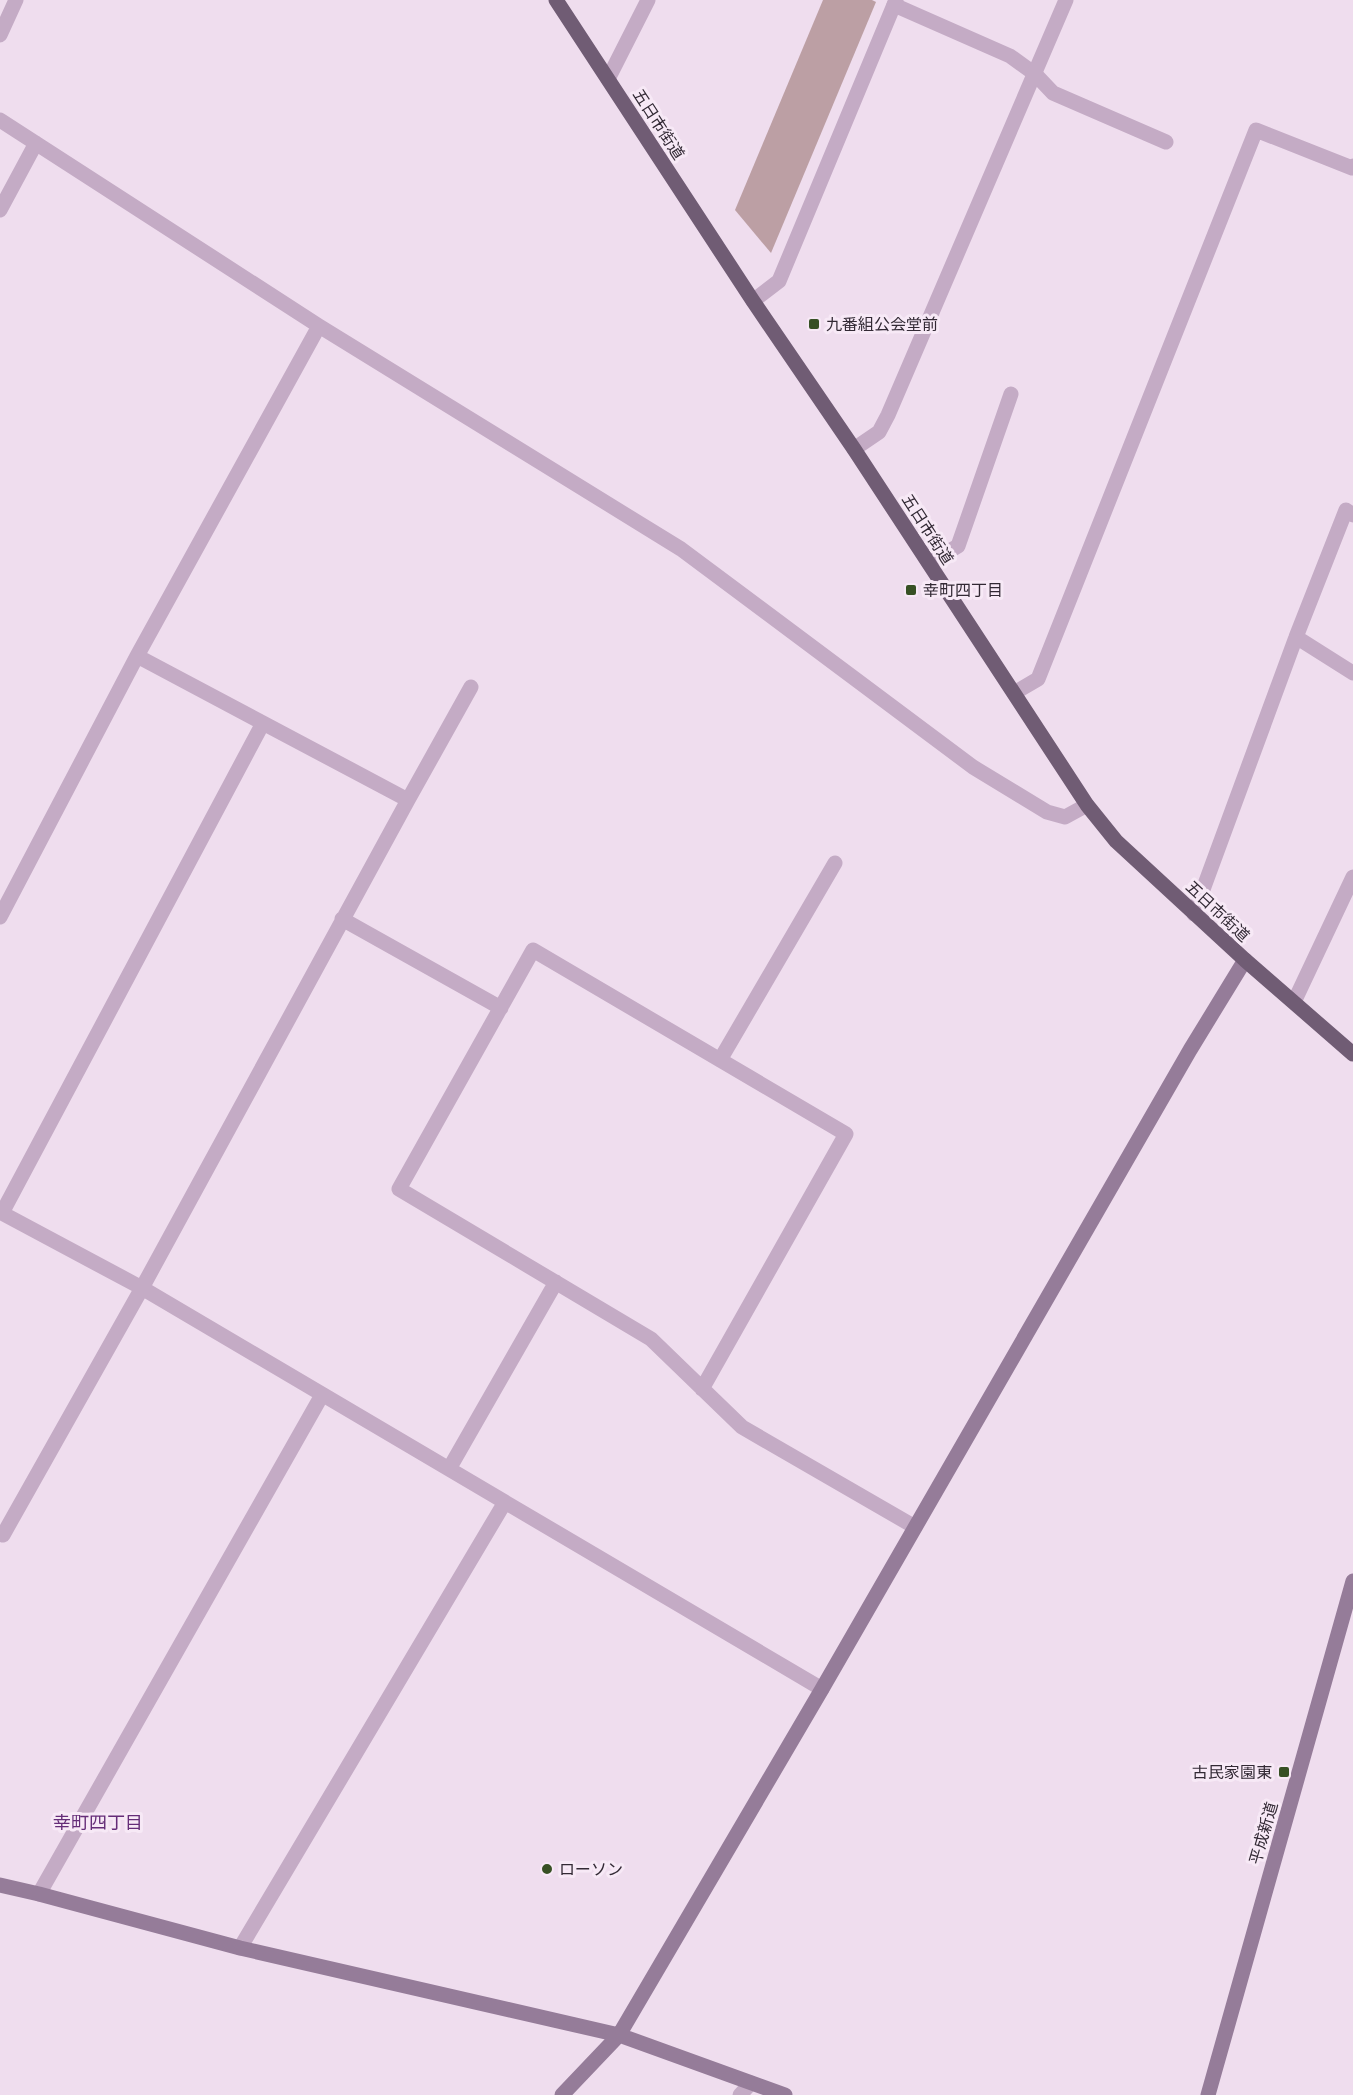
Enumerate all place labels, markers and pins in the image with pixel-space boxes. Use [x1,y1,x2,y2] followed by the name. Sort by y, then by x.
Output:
[826,314,938,334] place label: 九番組公会堂前
[807,317,821,331] marker: 九番組公会堂前
[923,580,1003,600] place label: 幸町四丁目
[904,583,918,597] marker: 幸町四丁目
[1192,1762,1272,1782] place label: 古民家園東
[1277,1765,1291,1779] marker: 古民家園東
[559,1859,623,1879] place label: ローソン
[540,1862,554,1876] marker: ローソン

